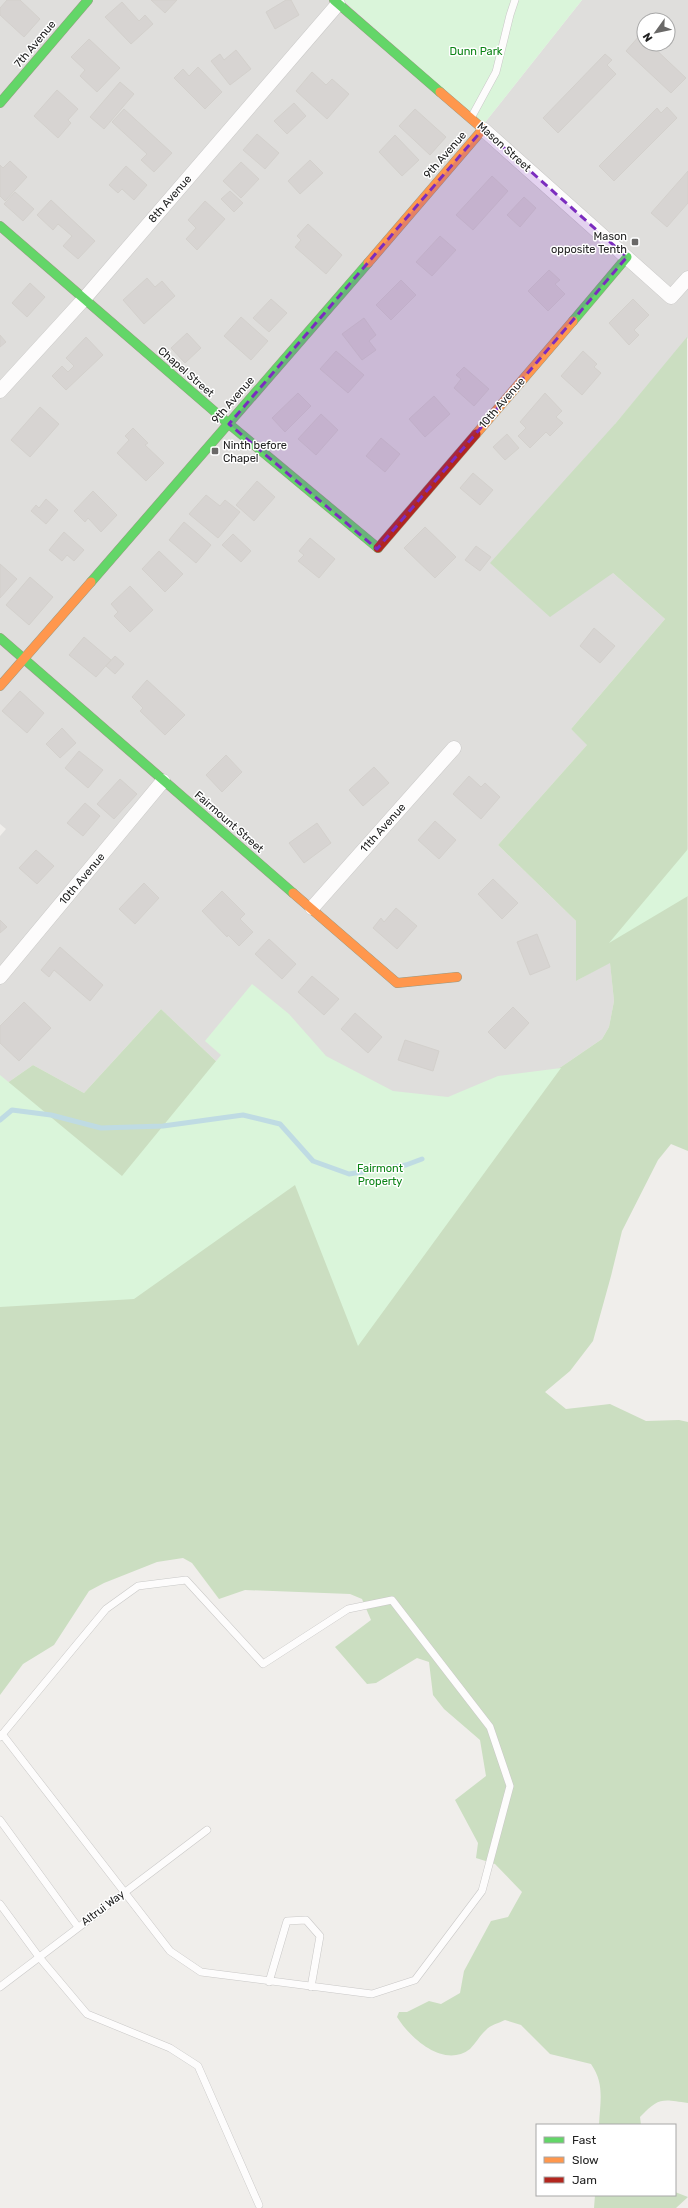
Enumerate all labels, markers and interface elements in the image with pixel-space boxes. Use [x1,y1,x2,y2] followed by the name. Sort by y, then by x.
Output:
[636,12,676,52] north arrow
[12,18,58,70] street label: 7th Avenue
[640,30,656,44] text: N
[449,45,503,58] park label: Dunn Park
[474,119,534,175] street label: Mason Street
[421,129,469,181] street label: 9th Avenue
[146,172,194,226] street label: 8th Avenue
[551,230,627,256] place label: Mason opposite Tenth
[630,237,640,247] marker: Mason opposite Tenth
[155,344,217,400] street label: Chapel Street
[209,374,257,426] street label: 9th Avenue
[476,375,528,431] street label: 10th Avenue
[223,439,287,465] place label: Ninth before Chapel
[210,446,220,456] marker: Ninth before Chapel
[192,789,267,856] street label: Fairmount Street
[358,801,408,855] street label: 11th Avenue
[57,850,107,908] street label: 10th Avenue
[357,1162,404,1188] park label: Fairmont Property
[79,1887,127,1929] street label: Altrui Way
[536,2124,676,2196] legend
[572,2133,596,2147] text: Fast
[572,2153,599,2167] text: Slow
[572,2173,597,2187] text: Jam

